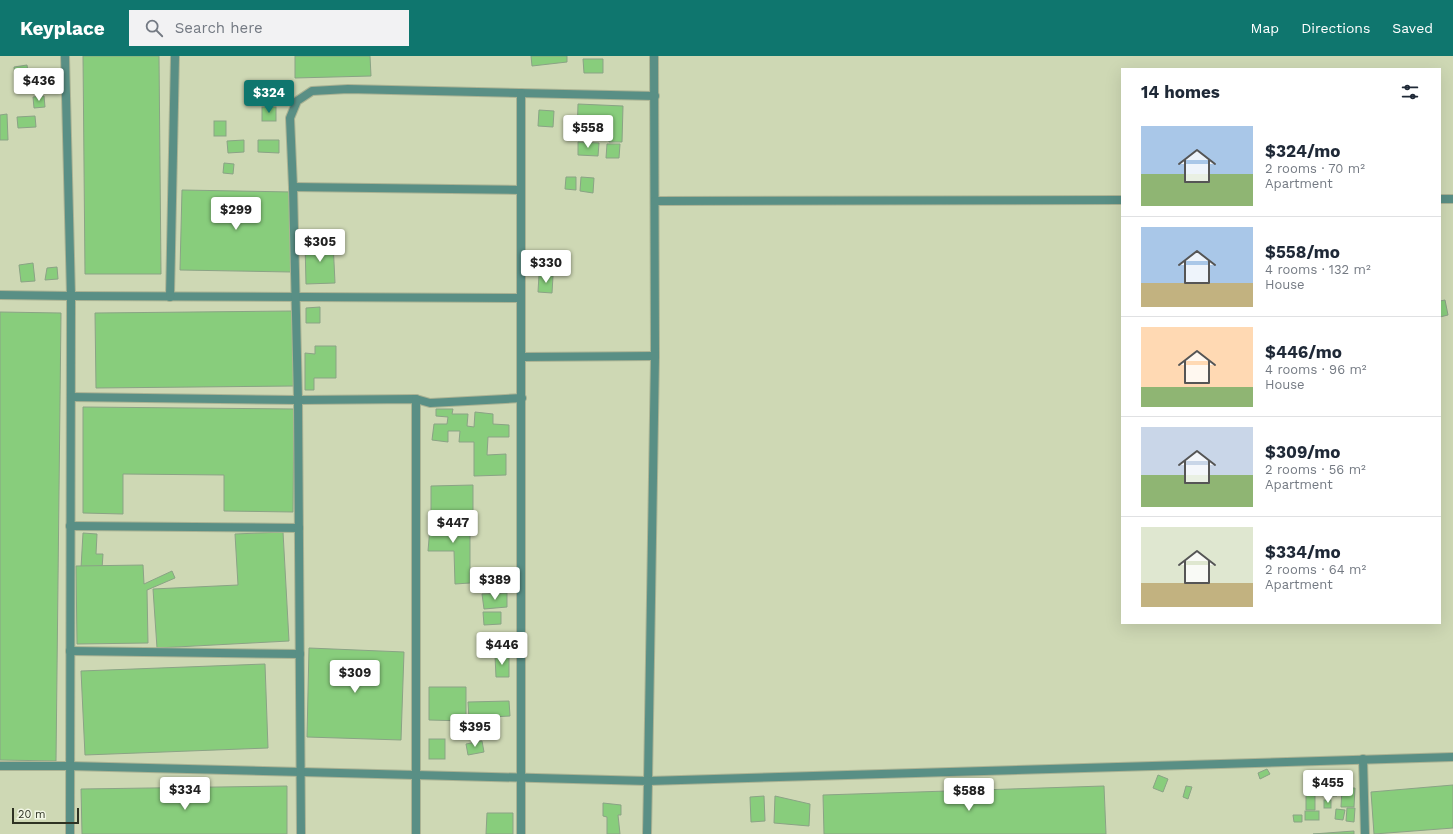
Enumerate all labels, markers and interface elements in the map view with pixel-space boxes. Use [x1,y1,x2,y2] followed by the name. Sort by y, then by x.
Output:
[129,10,409,46] search box
[20,17,105,40] text: Keyplace
[143,17,165,39] icon: search
[175,19,263,37] text: Search here
[1251,20,1279,36] text: Map
[1301,20,1370,36] text: Directions
[1392,20,1433,36] text: Saved
[15,68,63,102] pin: $436
[23,73,55,88] text: $436
[245,80,293,114] pin: $324
[1399,81,1421,103] icon: filters
[1141,82,1220,102] text: 14 homes
[253,85,285,100] text: $324
[564,115,612,149] pin: $558
[572,120,604,135] text: $558
[1265,141,1340,161] text: $324/mo
[1173,142,1221,190] icon: home
[1265,161,1365,176] text: 2 rooms · 70 m²
[1265,176,1333,191] text: Apartment
[212,197,260,231] pin: $299
[220,202,252,217] text: $299
[296,229,344,263] pin: $305
[304,234,336,249] text: $305
[1265,242,1340,262] text: $558/mo
[1173,243,1221,291] icon: home
[522,250,570,284] pin: $330
[530,255,562,270] text: $330
[1265,262,1371,277] text: 4 rooms · 132 m²
[1265,277,1305,292] text: House
[1265,342,1342,362] text: $446/mo
[1173,343,1221,391] icon: home
[1265,362,1367,377] text: 4 rooms · 96 m²
[1265,377,1305,392] text: House
[1265,442,1341,462] text: $309/mo
[1173,443,1221,491] icon: home
[1265,462,1366,477] text: 2 rooms · 56 m²
[1265,477,1333,492] text: Apartment
[429,510,477,544] pin: $447
[437,515,469,530] text: $447
[1265,542,1341,562] text: $334/mo
[1173,543,1221,591] icon: home
[1265,562,1366,577] text: 2 rooms · 64 m²
[471,567,519,601] pin: $389
[479,572,511,587] text: $389
[1265,577,1333,592] text: Apartment
[478,632,526,666] pin: $446
[485,637,519,652] text: $446
[331,660,379,694] pin: $309
[339,665,371,680] text: $309
[451,714,499,748] pin: $395
[459,719,491,734] text: $395
[1304,770,1352,804] pin: $455
[1312,775,1344,790] text: $455
[161,777,209,811] pin: $334
[945,778,993,812] pin: $588
[169,782,201,797] text: $334
[953,783,985,798] text: $588
[12,806,79,825] scale bar
[18,808,46,821] text: 20 m

